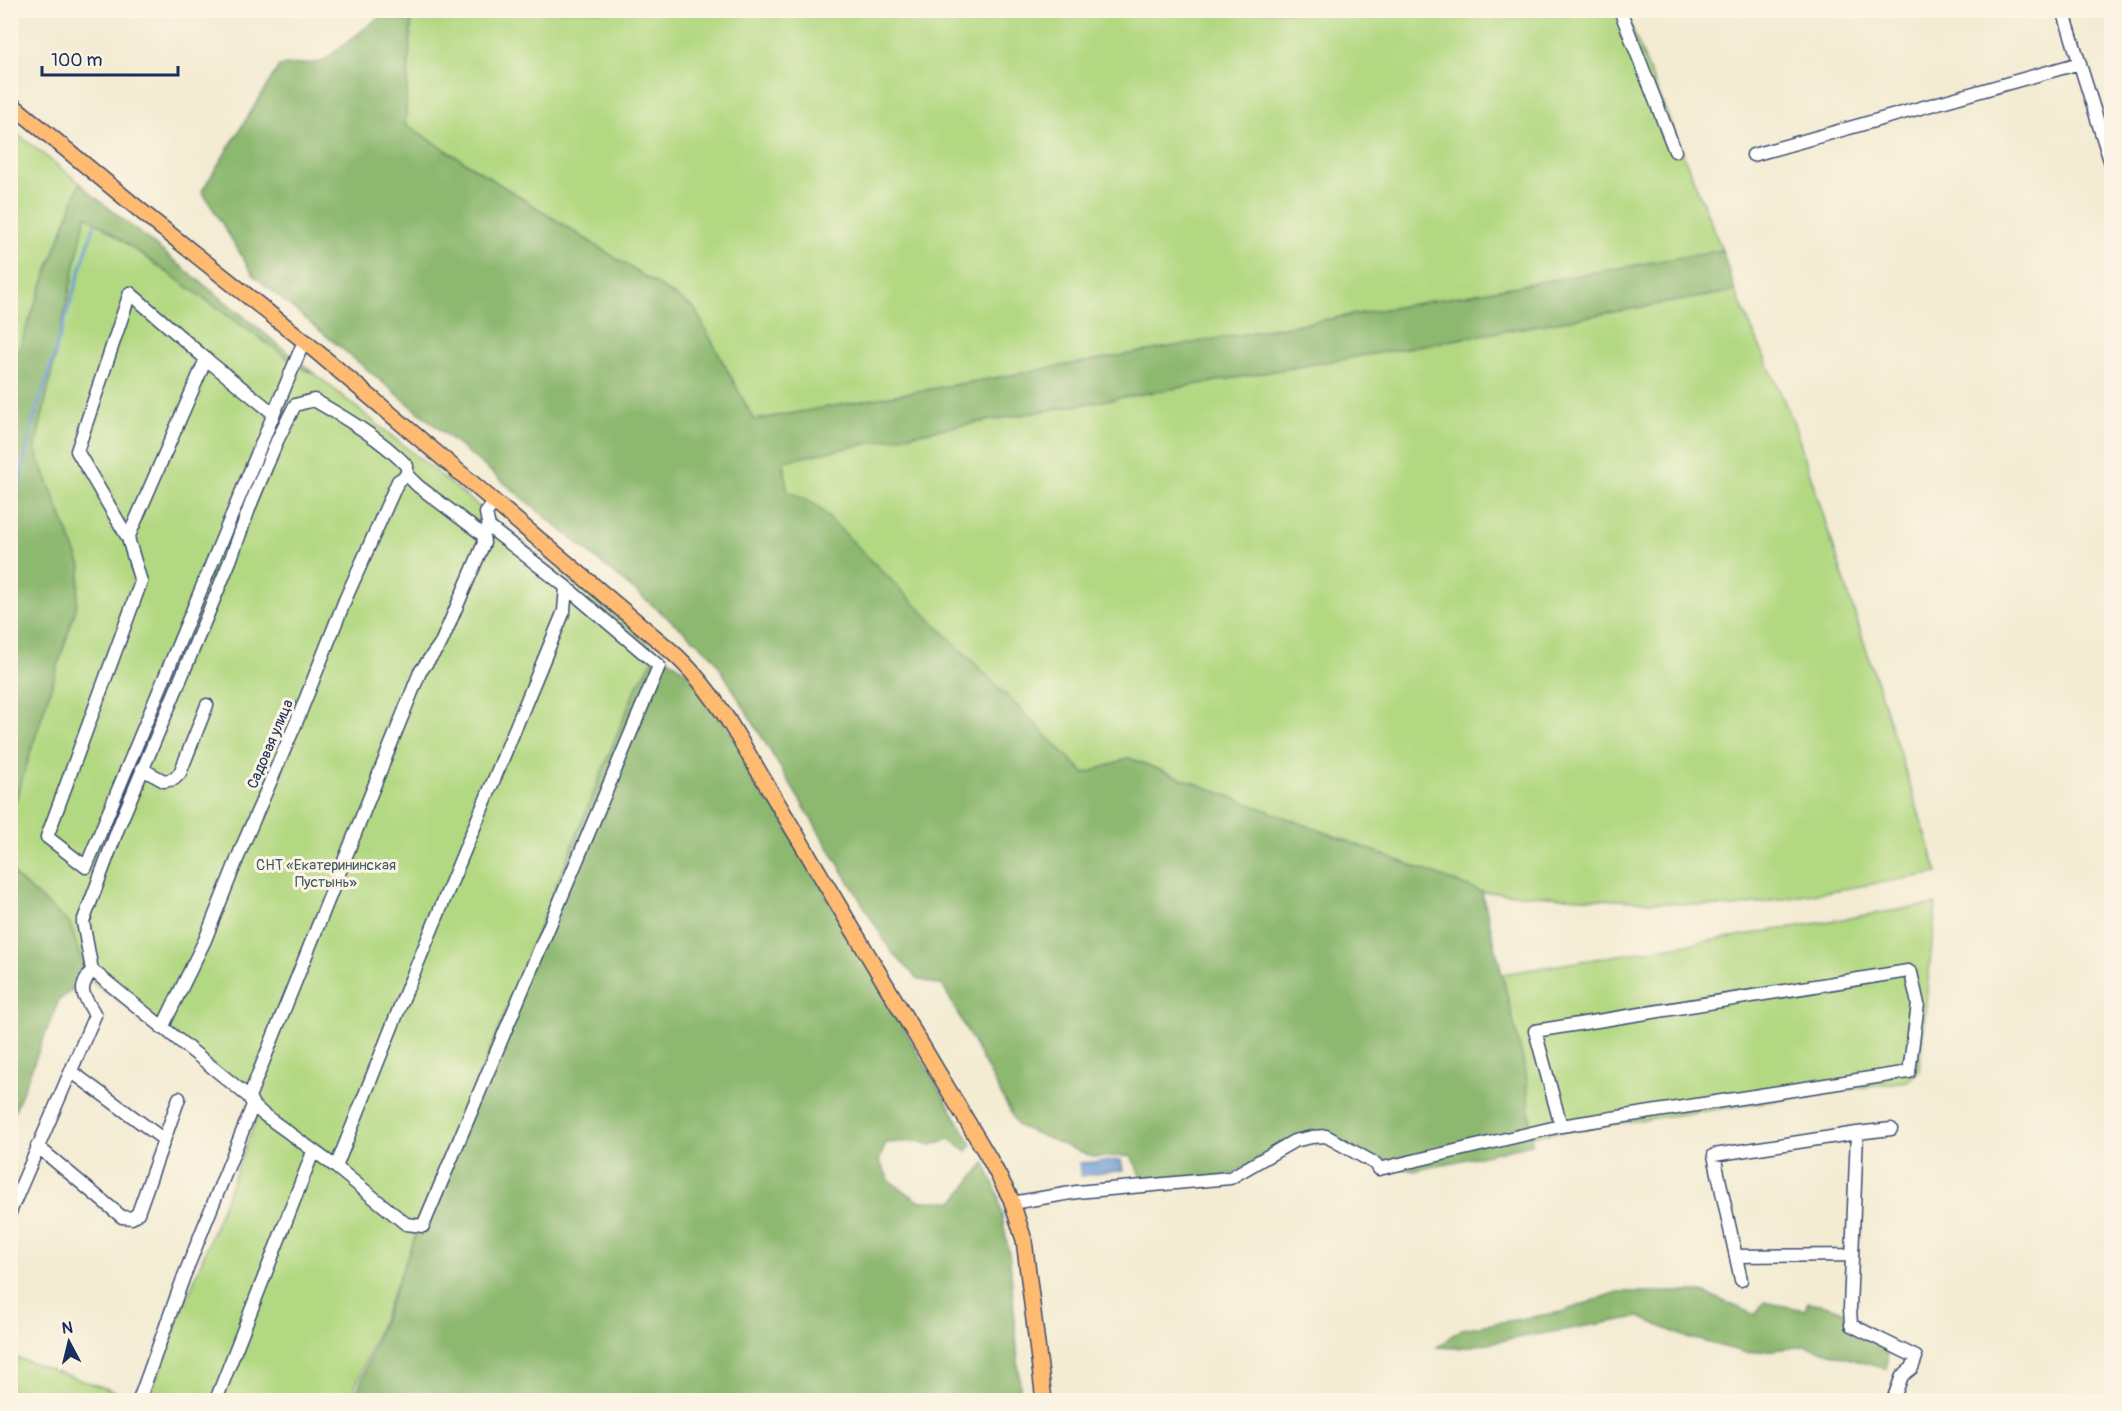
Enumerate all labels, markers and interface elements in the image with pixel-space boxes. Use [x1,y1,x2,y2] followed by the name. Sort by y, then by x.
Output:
[42,39,178,77] scale bar
[51,49,103,72] text: 100 m
[243,697,298,792] street label: Садовая улица
[256,856,396,892] park label: СНТ «Екатерининская Пустынь»
[39,1312,99,1372] north arrow
[61,1317,74,1339] text: N

